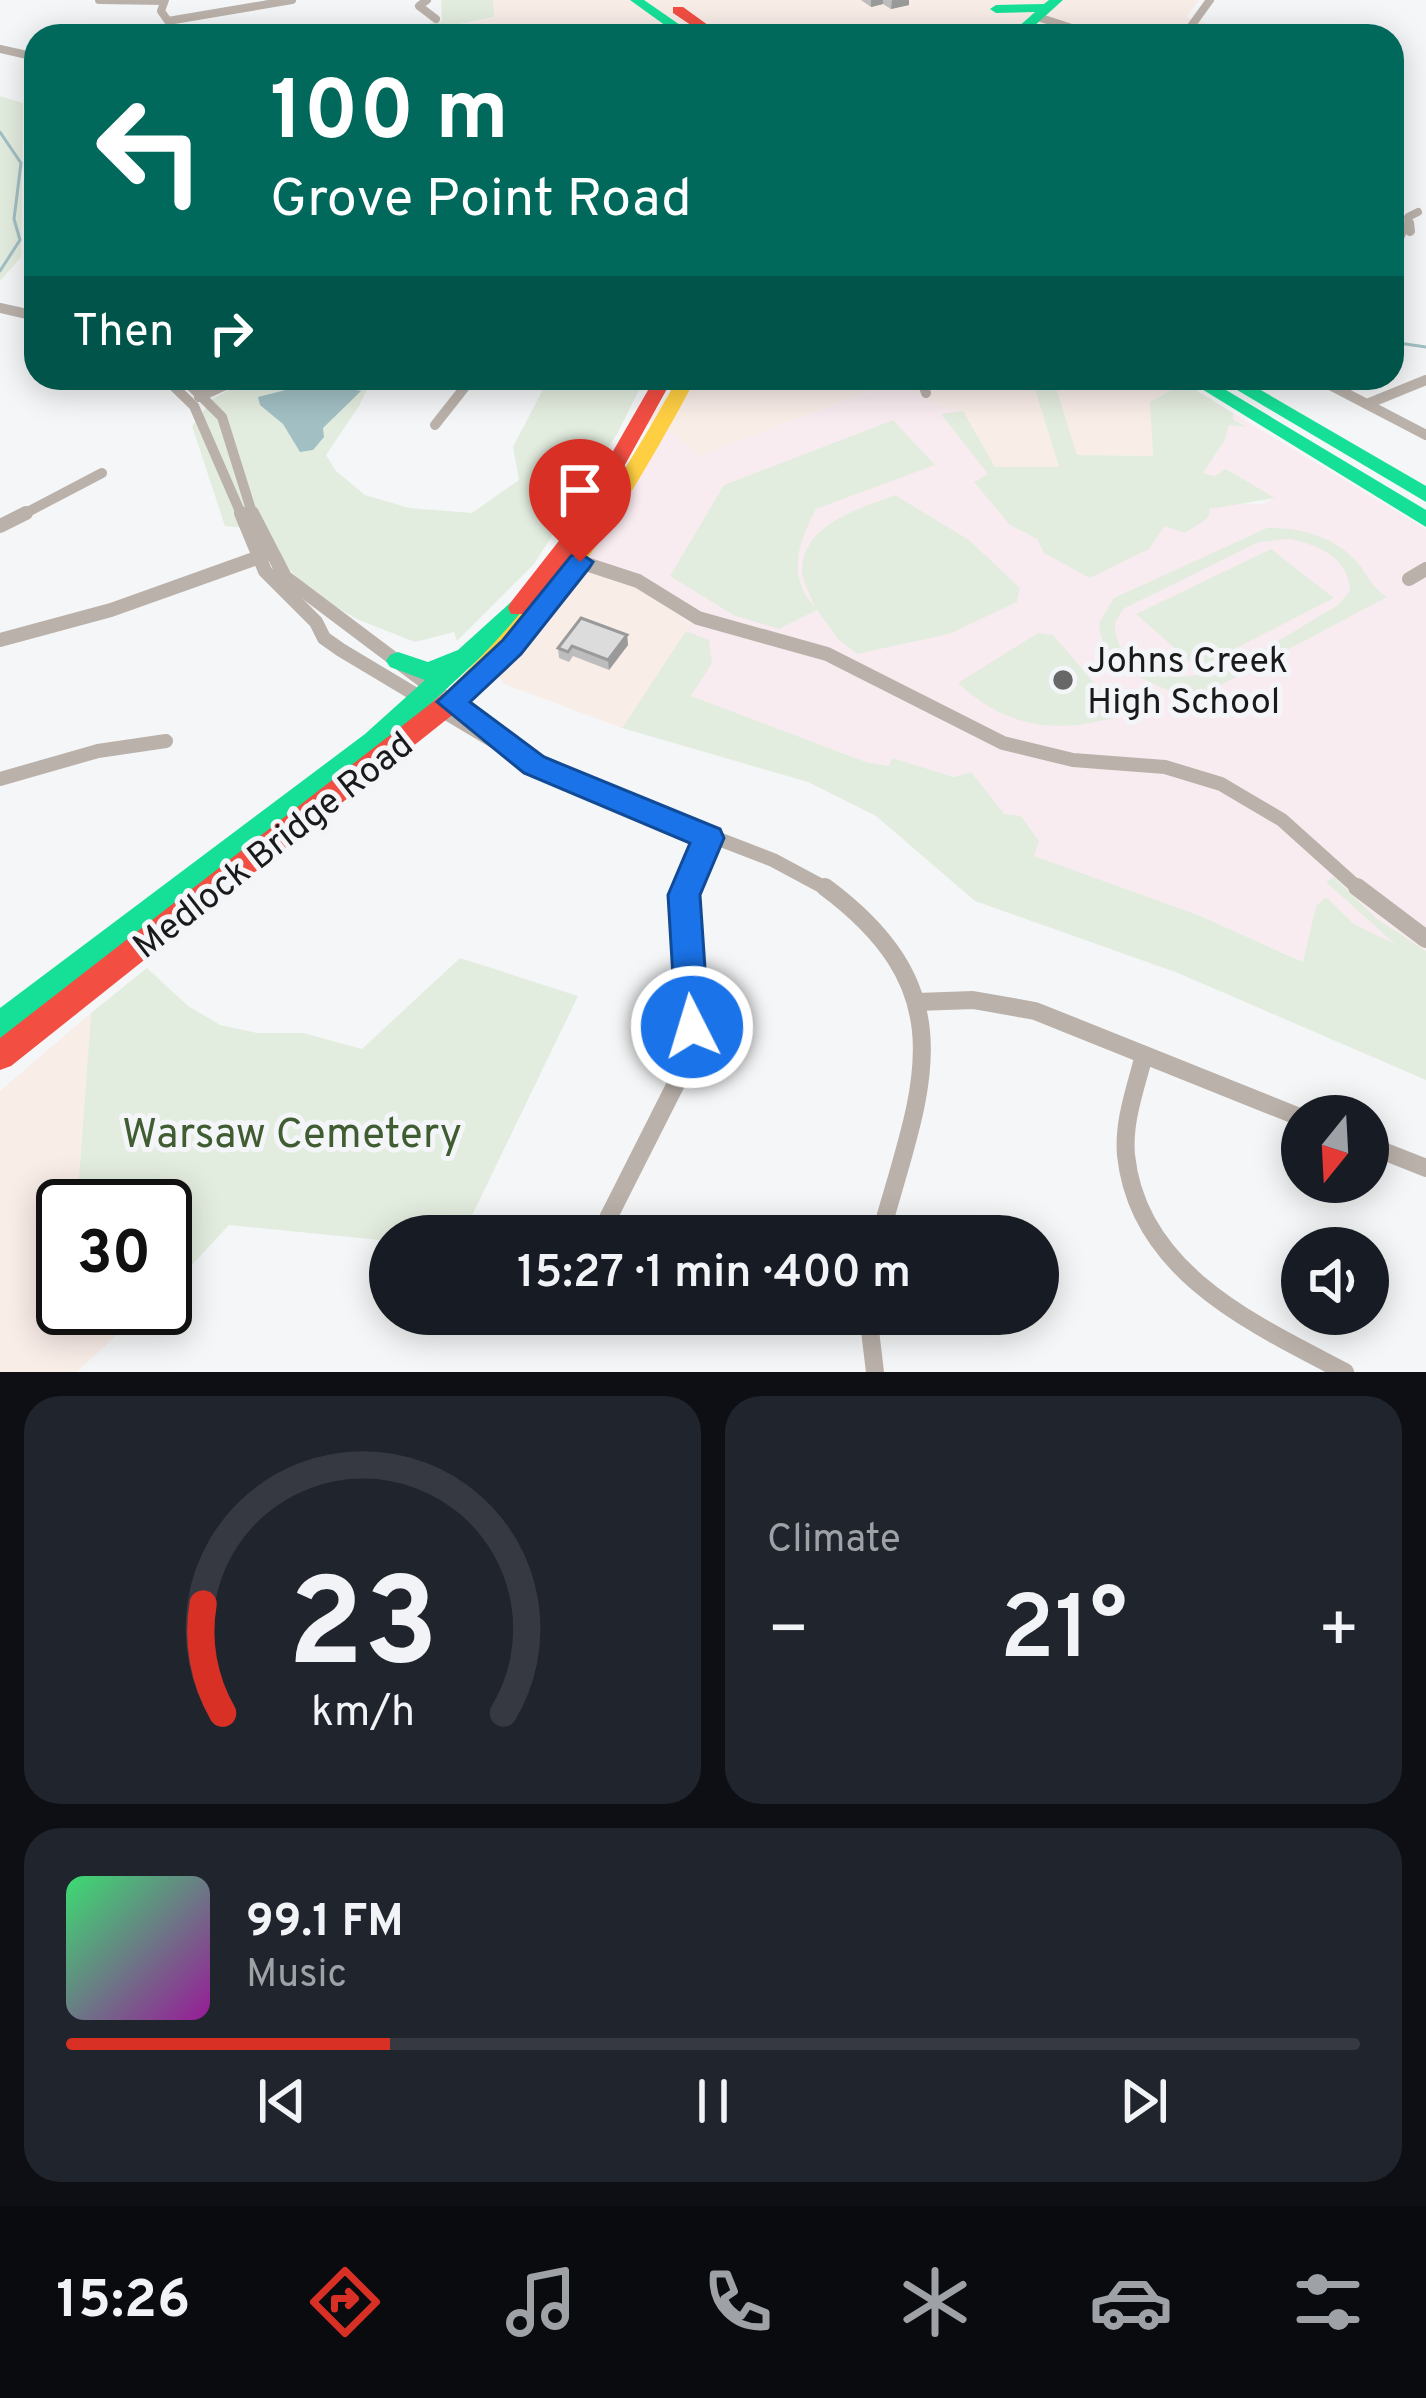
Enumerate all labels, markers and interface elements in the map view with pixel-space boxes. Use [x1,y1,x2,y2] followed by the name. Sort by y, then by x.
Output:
[270,63,509,169] text: 100 m
[72,72,228,228] icon: left
[270,167,692,236] text: Grove Point Road
[198,300,264,366] icon: right
[72,305,174,362] text: Then
[529,439,631,562] pin
[547,457,613,523] icon: arrive
[1087,640,1288,727] place label: Johns Creek High School
[1050,667,1076,693] marker: Johns Creek High School
[125,723,424,971] street label: Medlock Bridge Road
[629,964,755,1090] position arrow
[1281,1095,1389,1203] north arrow
[1281,1095,1389,1335] map controls
[122,1110,462,1163] park label: Warsaw Cemetery
[36,1179,192,1335] speed limit sign: 30
[1281,1227,1389,1335] button: sound
[517,1246,911,1303] text: 15:27 · 1 min · 400 m
[767,1517,901,1566] text: Climate
[287,1552,438,1710] text: 23
[1000,1577,1127,1690] text: 21°
[767,1592,810,1675] text: −
[1317,1592,1360,1675] text: +
[310,1687,415,1741] text: km/h
[246,1895,404,1952] text: 99.1 FM
[246,1952,347,2001] text: Music
[249,2068,315,2134] icon: previous
[680,2068,746,2134] icon: pause
[1111,2068,1177,2134] icon: next
[303,2260,387,2344] icon: directions
[499,2260,583,2344] icon: music
[696,2260,780,2344] icon: phone
[893,2260,977,2344] icon: climate
[1089,2260,1173,2344] icon: car
[1286,2260,1370,2344] icon: filters
[56,2268,190,2337] text: 15:26

